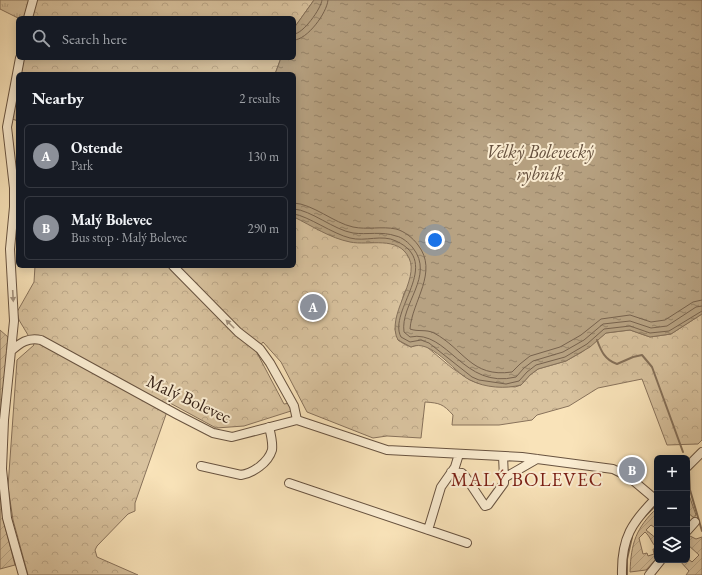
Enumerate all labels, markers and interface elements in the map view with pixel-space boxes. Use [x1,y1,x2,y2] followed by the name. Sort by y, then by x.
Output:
[16,16,296,60] search box
[30,27,52,49] icon: search
[62,29,127,48] text: Search here
[32,87,84,109] text: Nearby
[239,90,280,107] text: 2 results
[71,138,122,157] text: Ostende
[486,139,594,186] water label: Velký Bolevecký rybník
[41,148,51,165] text: A
[248,148,279,165] text: 130 m
[71,157,93,174] text: Park
[71,210,152,229] text: Malý Bolevec
[42,220,50,237] text: B
[248,220,279,237] text: 290 m
[71,229,187,246] text: Bus stop · Malý Bolevec
[425,230,445,250] your location
[9,290,16,302] one-way arrow
[300,292,326,322] pin: A
[226,319,235,329] one-way arrow
[143,369,235,428] street label: Malý Bolevec
[619,455,645,485] pin: B
[654,455,690,563] map controls
[654,455,690,491] button: +
[451,467,603,492] district label: MALÝ BOLEVEC
[654,491,690,527] button: −
[654,527,690,563] button: layers

